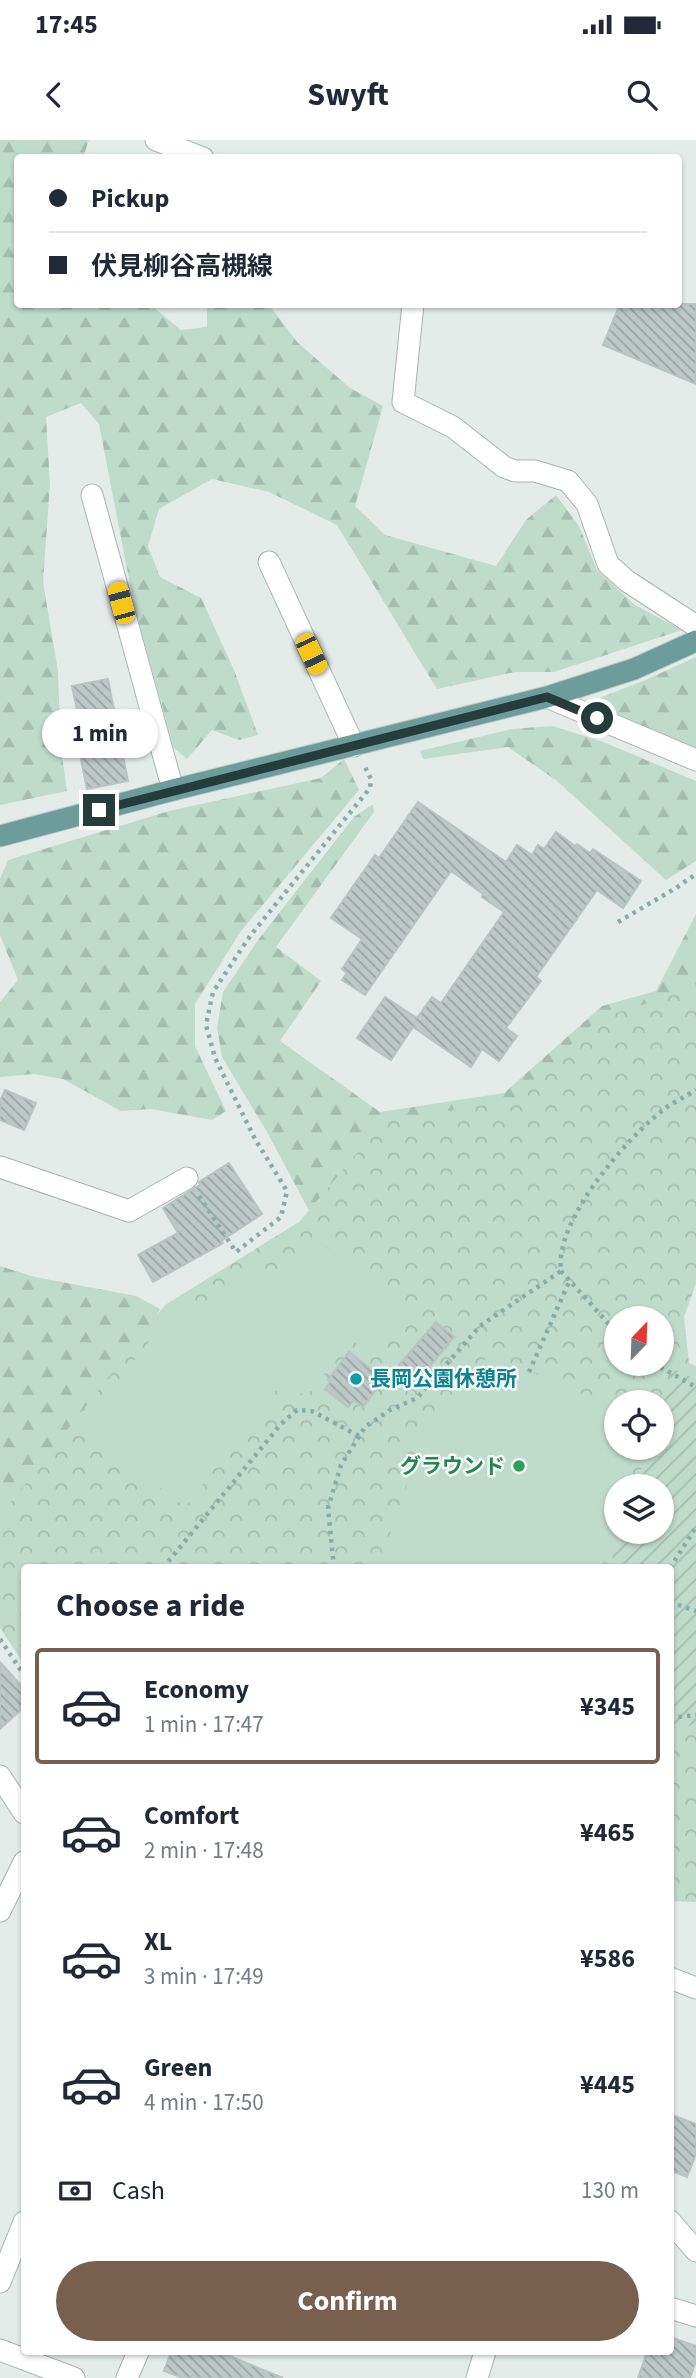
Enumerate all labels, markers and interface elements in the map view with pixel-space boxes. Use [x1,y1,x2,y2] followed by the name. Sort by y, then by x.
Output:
[35,6,98,43] text: 17:45
[307,72,389,118] text: Swyft
[35,76,73,114] icon: back
[623,76,661,114] icon: search
[91,180,169,217] text: Pickup
[91,248,273,285] text: 伏見柳谷高槻線
[106,580,137,626] car
[293,631,330,677] car
[581,702,613,734] route start
[41,708,157,758] callout: 1 min
[72,717,128,750] text: 1 min
[83,794,115,826] route end
[604,1306,674,1376] north arrow
[604,1306,674,1544] map controls
[370,1364,517,1394] place label: 長岡公園休憩所
[348,1371,364,1387] marker: 長岡公園休憩所
[604,1390,674,1460] button: locate
[400,1451,505,1481] place label: グラウンド
[511,1458,527,1474] marker: グラウンド
[604,1474,674,1544] button: layers
[56,1583,245,1629] text: Choose a ride
[144,1671,249,1708] text: Economy
[60,1675,123,1738] icon: car
[580,1688,635,1725] text: ¥345
[144,1708,264,1741] text: 1 min · 17:47
[144,1797,239,1834] text: Comfort
[60,1801,123,1864] icon: car
[580,1814,635,1851] text: ¥465
[144,1834,264,1867] text: 2 min · 17:48
[144,1923,172,1960] text: XL
[60,1927,123,1990] icon: car
[580,1940,635,1977] text: ¥586
[144,1960,264,1993] text: 3 min · 17:49
[144,2049,212,2086] text: Green
[60,2053,123,2116] icon: car
[580,2066,635,2103] text: ¥445
[144,2086,264,2119] text: 4 min · 17:50
[56,2172,94,2210] icon: cash
[112,2172,165,2209] text: Cash
[581,2174,639,2207] text: 130 m
[56,2261,639,2341] button: Confirm

